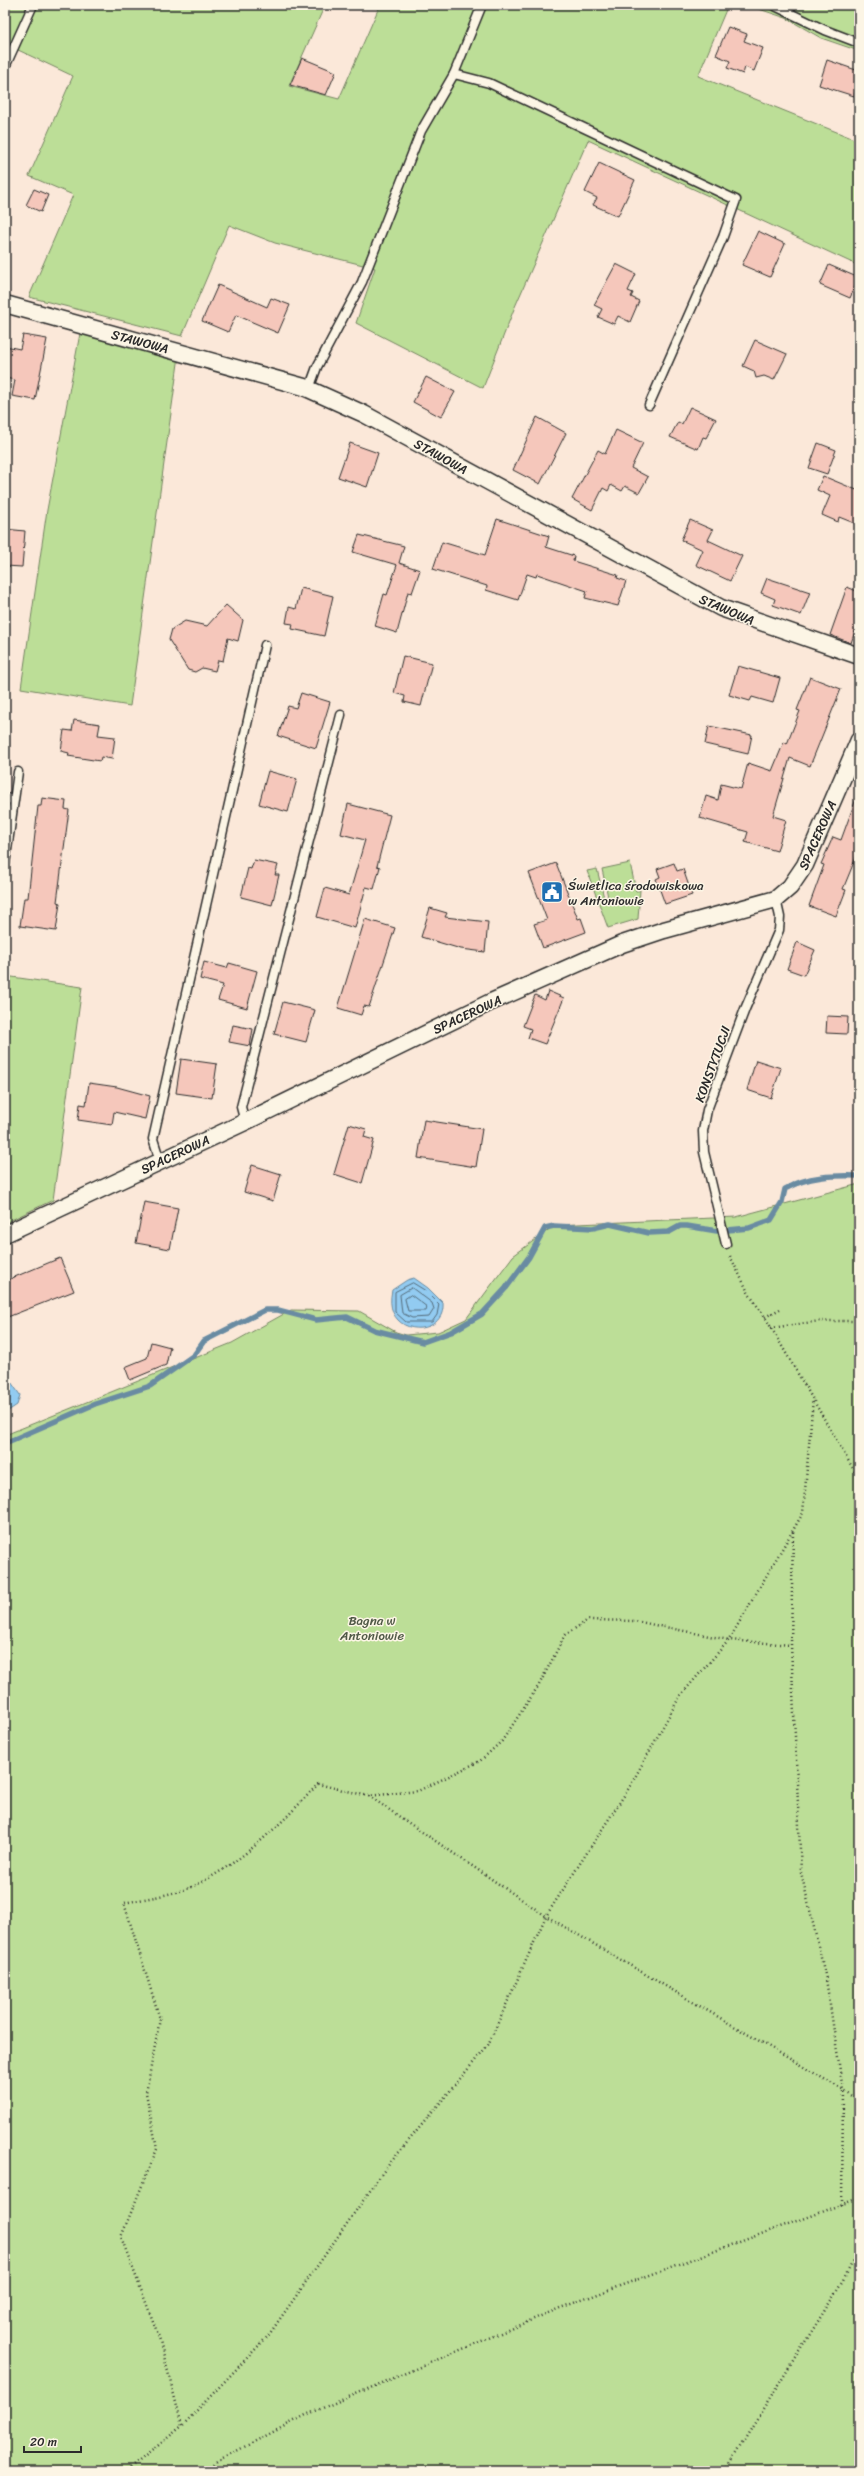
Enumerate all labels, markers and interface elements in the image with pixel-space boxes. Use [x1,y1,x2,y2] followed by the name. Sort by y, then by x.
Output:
[109,323,171,360] street label: STAWOWA
[410,432,472,481] street label: STAWOWA
[695,587,758,631] street label: STAWOWA
[792,797,843,874] street label: SPACEROWA
[568,874,704,912] place label: Świetlica środowiskowa w Antoniowie
[539,879,565,905] public building icon: Świetlica środowiskowa w Antoniowie
[429,988,506,1041] street label: SPACEROWA
[688,1023,737,1106] street label: KONSTYTUCJI
[137,1128,214,1181] street label: SPACEROWA
[339,1609,404,1647] park label: Bagna w Antoniowie
[24,2428,81,2454] scale bar
[30,2431,57,2453] text: 20 m

